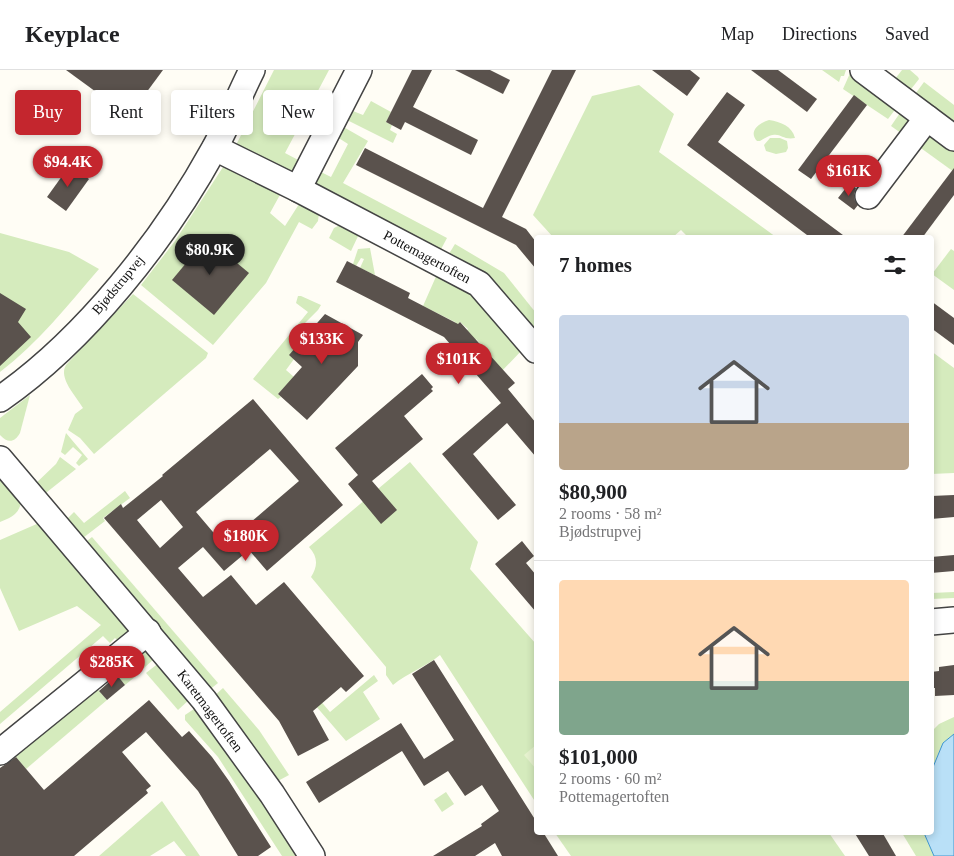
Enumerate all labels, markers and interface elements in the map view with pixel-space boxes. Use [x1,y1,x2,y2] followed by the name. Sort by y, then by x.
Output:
[25,21,120,47] text: Keyplace
[721,24,754,44] text: Map
[782,24,857,44] text: Directions
[885,24,929,44] text: Saved
[15,90,81,135] chip: Buy
[91,90,161,135] chip: Rent
[171,90,253,135] chip: Filters
[263,90,333,135] chip: New
[27,146,109,188] pin: $94.4K
[44,153,92,170] text: $94.4K
[814,154,884,197] pin: $161K
[827,162,871,179] text: $161K
[381,228,473,286] street label: Pottemagertoften
[169,234,251,276] pin: $80.9K
[186,241,234,258] text: $80.9K
[881,251,909,279] icon: filters
[89,252,147,318] street label: Bjødstrupvej
[559,253,632,277] text: 7 homes
[287,322,357,365] pin: $133K
[300,330,344,347] text: $133K
[424,342,494,385] pin: $101K
[689,347,779,437] icon: home
[437,350,481,367] text: $101K
[559,480,627,504] text: $80,900
[559,505,662,522] text: 2 rooms · 58 m²
[211,520,281,562] pin: $180K
[559,523,642,540] text: Bjødstrupvej
[224,527,268,544] text: $180K
[689,613,779,703] icon: home
[77,646,147,688] pin: $285K
[90,653,134,670] text: $285K
[174,667,246,755] street label: Karetmagertoften
[559,745,638,769] text: $101,000
[559,770,662,787] text: 2 rooms · 60 m²
[559,788,669,805] text: Pottemagertoften

